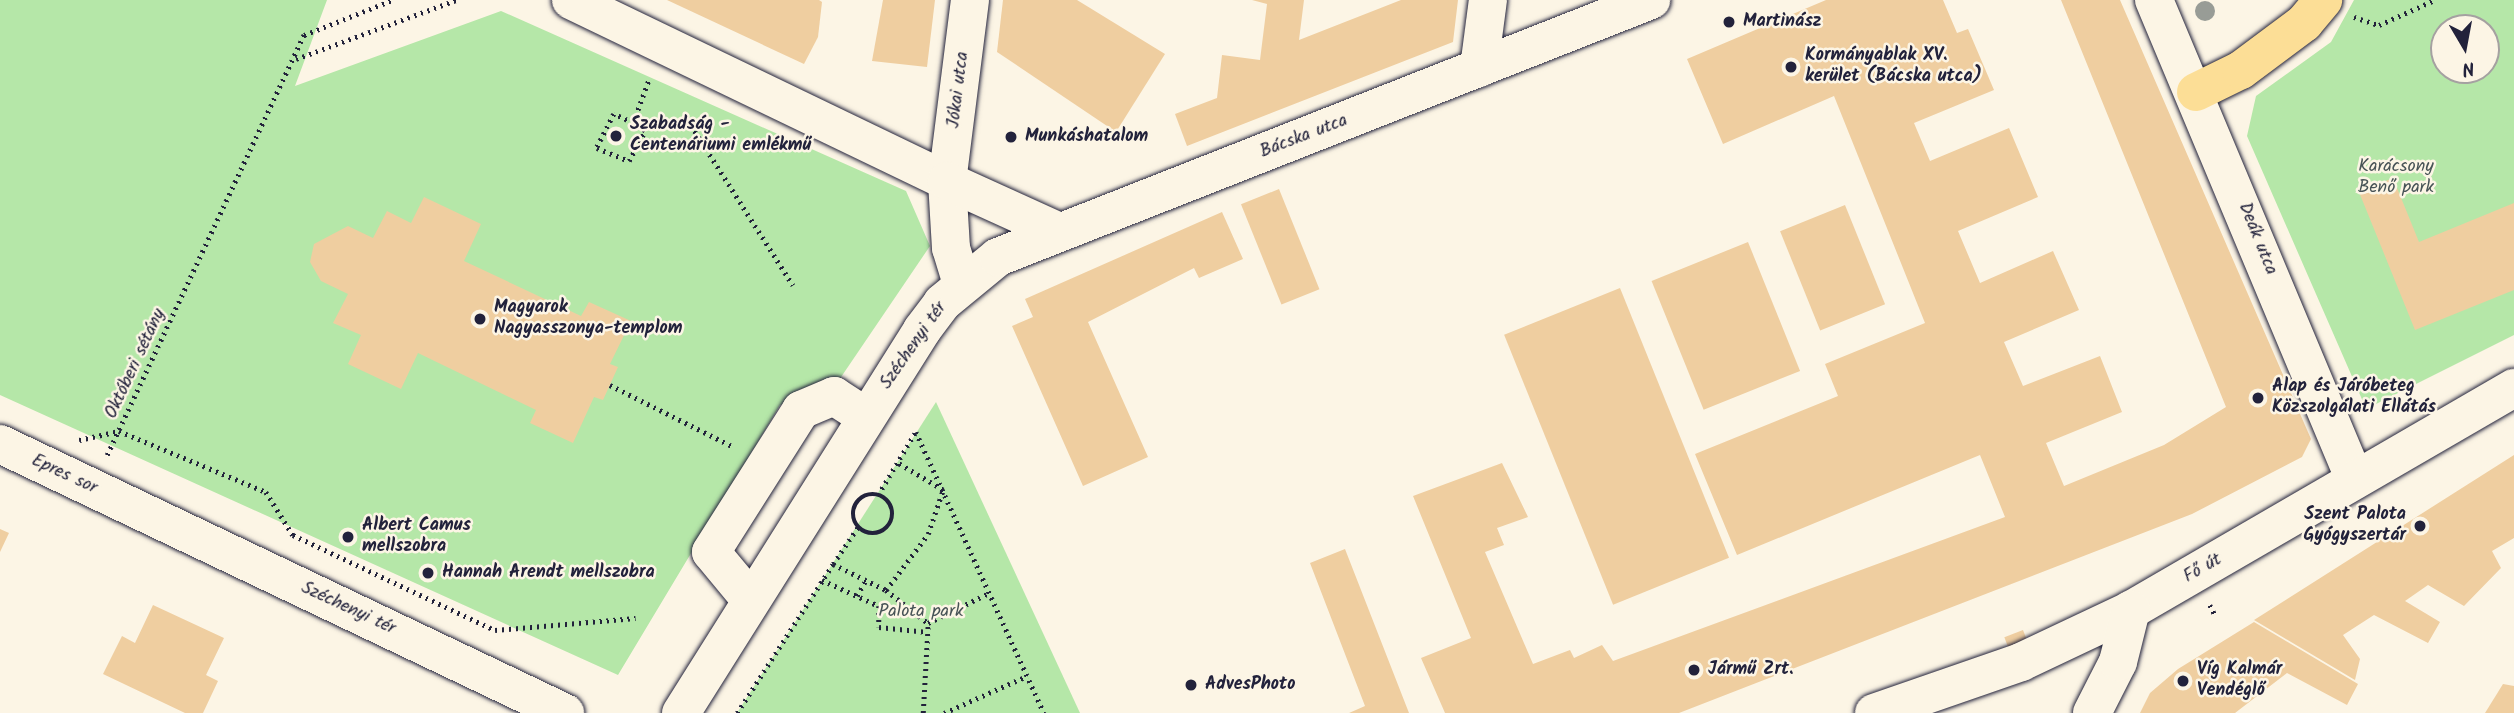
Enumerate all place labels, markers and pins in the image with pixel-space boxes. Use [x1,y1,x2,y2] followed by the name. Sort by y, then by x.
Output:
[1743,11,1821,33] place label: Martinász
[1721,14,1737,30] marker: Martinász
[1805,46,1982,88] place label: Kormányablak XV. kerület (Bácska utca)
[1783,59,1799,75] marker: Kormányablak XV. kerület (Bácska utca)
[630,115,811,158] place label: Szabadság - Centenáriumi emlékmű
[1025,126,1148,148] place label: Munkáshatalom
[608,128,624,144] marker: Szabadság - Centenáriumi emlékmű
[1003,129,1019,145] marker: Munkáshatalom
[494,298,683,340] place label: Magyarok Nagyasszonya-templom
[472,311,488,327] marker: Magyarok Nagyasszonya-templom
[2272,377,2436,420] place label: Alap és Járóbeteg Közszolgálati Ellátás
[2250,390,2266,406] marker: Alap és Járóbeteg Közszolgálati Ellátás
[2303,505,2406,548] place label: Szent Palota Gyógyszertár
[362,516,471,558] place label: Albert Camus mellszobra
[2412,518,2428,534] marker: Szent Palota Gyógyszertár
[340,529,356,545] marker: Albert Camus mellszobra
[442,562,655,584] place label: Hannah Arendt mellszobra
[420,565,436,581] marker: Hannah Arendt mellszobra
[1708,659,1793,681] place label: Jármű Zrt.
[2197,660,2282,702] place label: Víg Kalmár Vendéglő
[1686,662,1702,678] marker: Jármű Zrt.
[2175,673,2191,689] marker: Víg Kalmár Vendéglő
[1205,674,1295,696] place label: AdvesPhoto
[1183,677,1199,693] marker: AdvesPhoto

